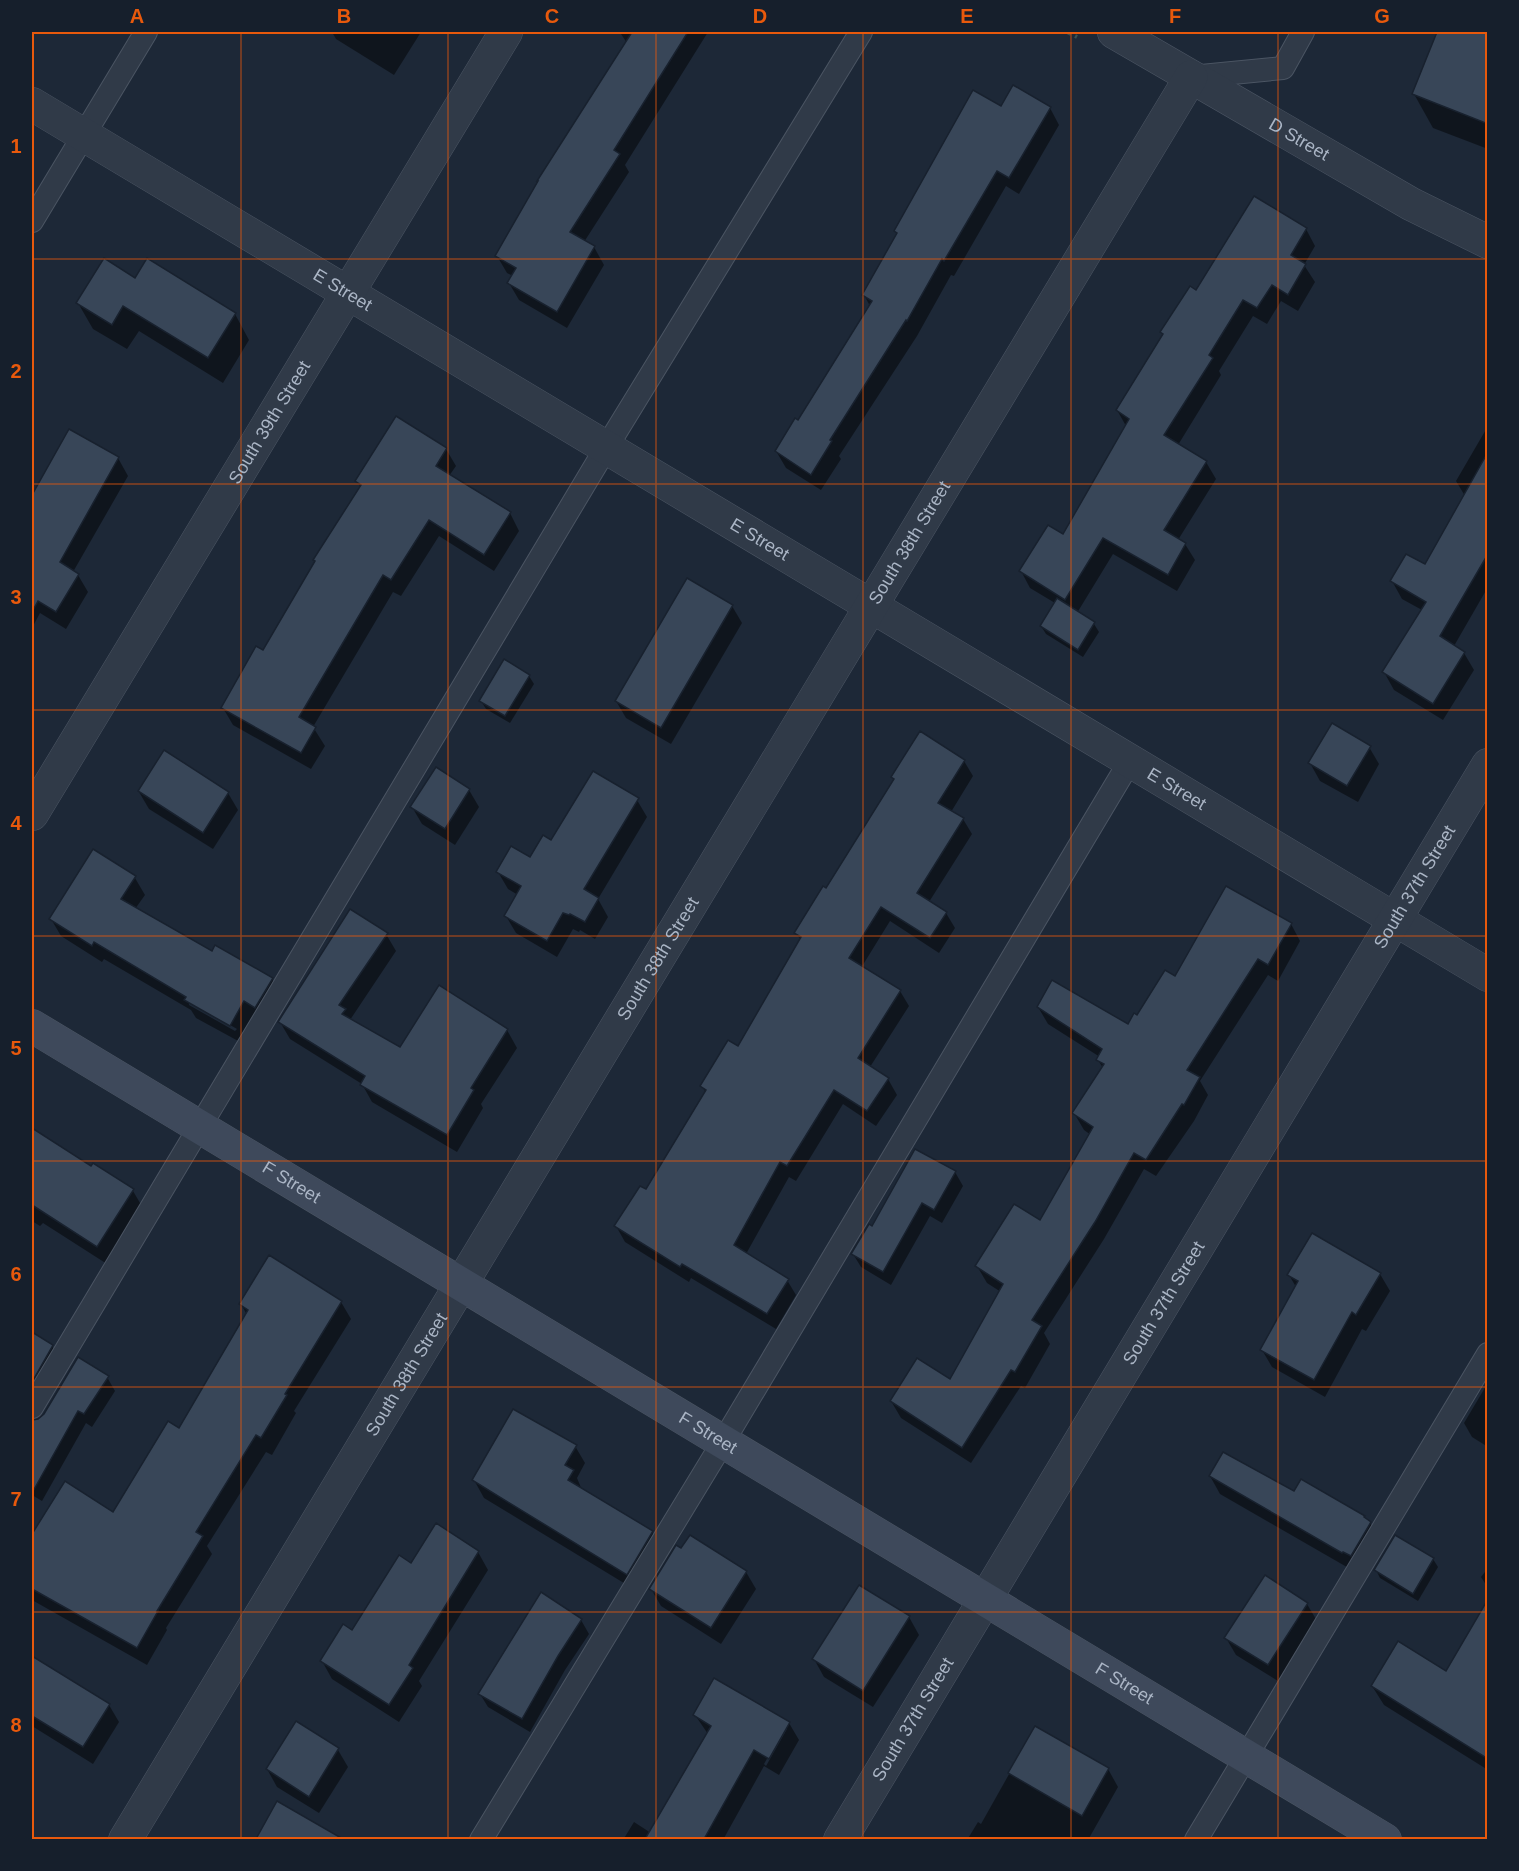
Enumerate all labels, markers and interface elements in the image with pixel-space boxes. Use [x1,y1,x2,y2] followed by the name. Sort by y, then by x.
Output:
[130,5,144,27] text: A
[337,5,351,27] text: B
[545,5,559,27] text: C
[753,5,767,27] text: D
[960,5,974,27] text: E
[1169,5,1181,27] text: F
[1374,5,1390,27] text: G
[1266,114,1333,164] street label: D Street
[10,135,22,157] text: 1
[310,265,376,315] street label: E Street
[225,357,314,487] street label: South 39th Street
[10,360,22,382] text: 2
[865,478,954,608] street label: South 38th Street
[727,514,793,565] street label: E Street
[10,586,22,608] text: 3
[1144,764,1210,814] street label: E Street
[10,812,22,834] text: 4
[1370,822,1459,952] street label: South 37th Street
[613,893,703,1024] street label: South 38th Street
[10,1037,22,1059] text: 5
[259,1157,324,1207] street label: F Street
[1119,1238,1208,1368] street label: South 37th Street
[10,1263,22,1285] text: 6
[362,1309,451,1440] street label: South 38th Street
[675,1408,741,1458] street label: F Street
[10,1488,22,1510] text: 7
[868,1654,958,1784] street label: South 37th Street
[1092,1658,1157,1708] street label: F Street
[10,1714,22,1736] text: 8

